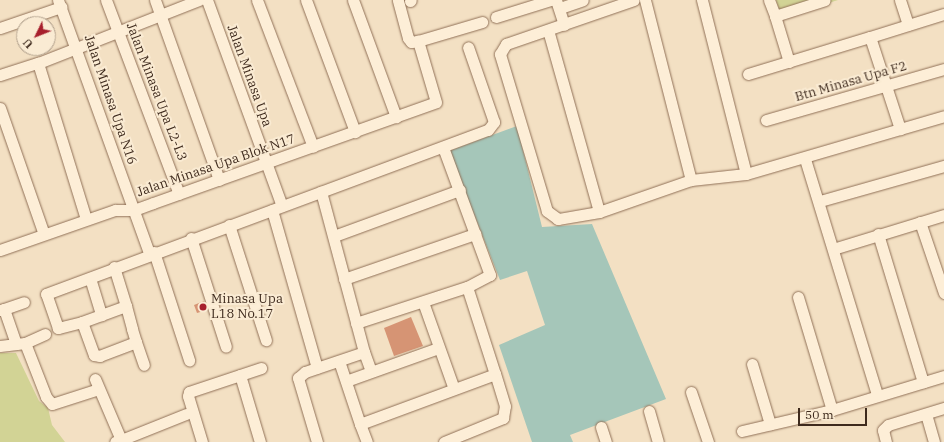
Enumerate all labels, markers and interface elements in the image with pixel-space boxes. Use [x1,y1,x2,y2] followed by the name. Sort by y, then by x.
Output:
[16,16,56,56] north arrow
[122,21,190,163] street label: Jalan Minasa Upa L2-L3
[223,23,275,129] street label: Jalan Minasa Upa
[80,33,140,167] street label: Jalan Minasa Upa N16
[20,36,36,51] text: U
[793,59,909,105] street label: Btn Minasa Upa F2
[135,132,297,200] street label: Jalan Minasa Upa Blok N17
[211,292,283,323] place label: Minasa Upa L18 No.17
[198,302,208,312] marker: Minasa Upa L18 No.17
[800,400,869,426] scale bar
[805,407,834,422] text: 50 m

